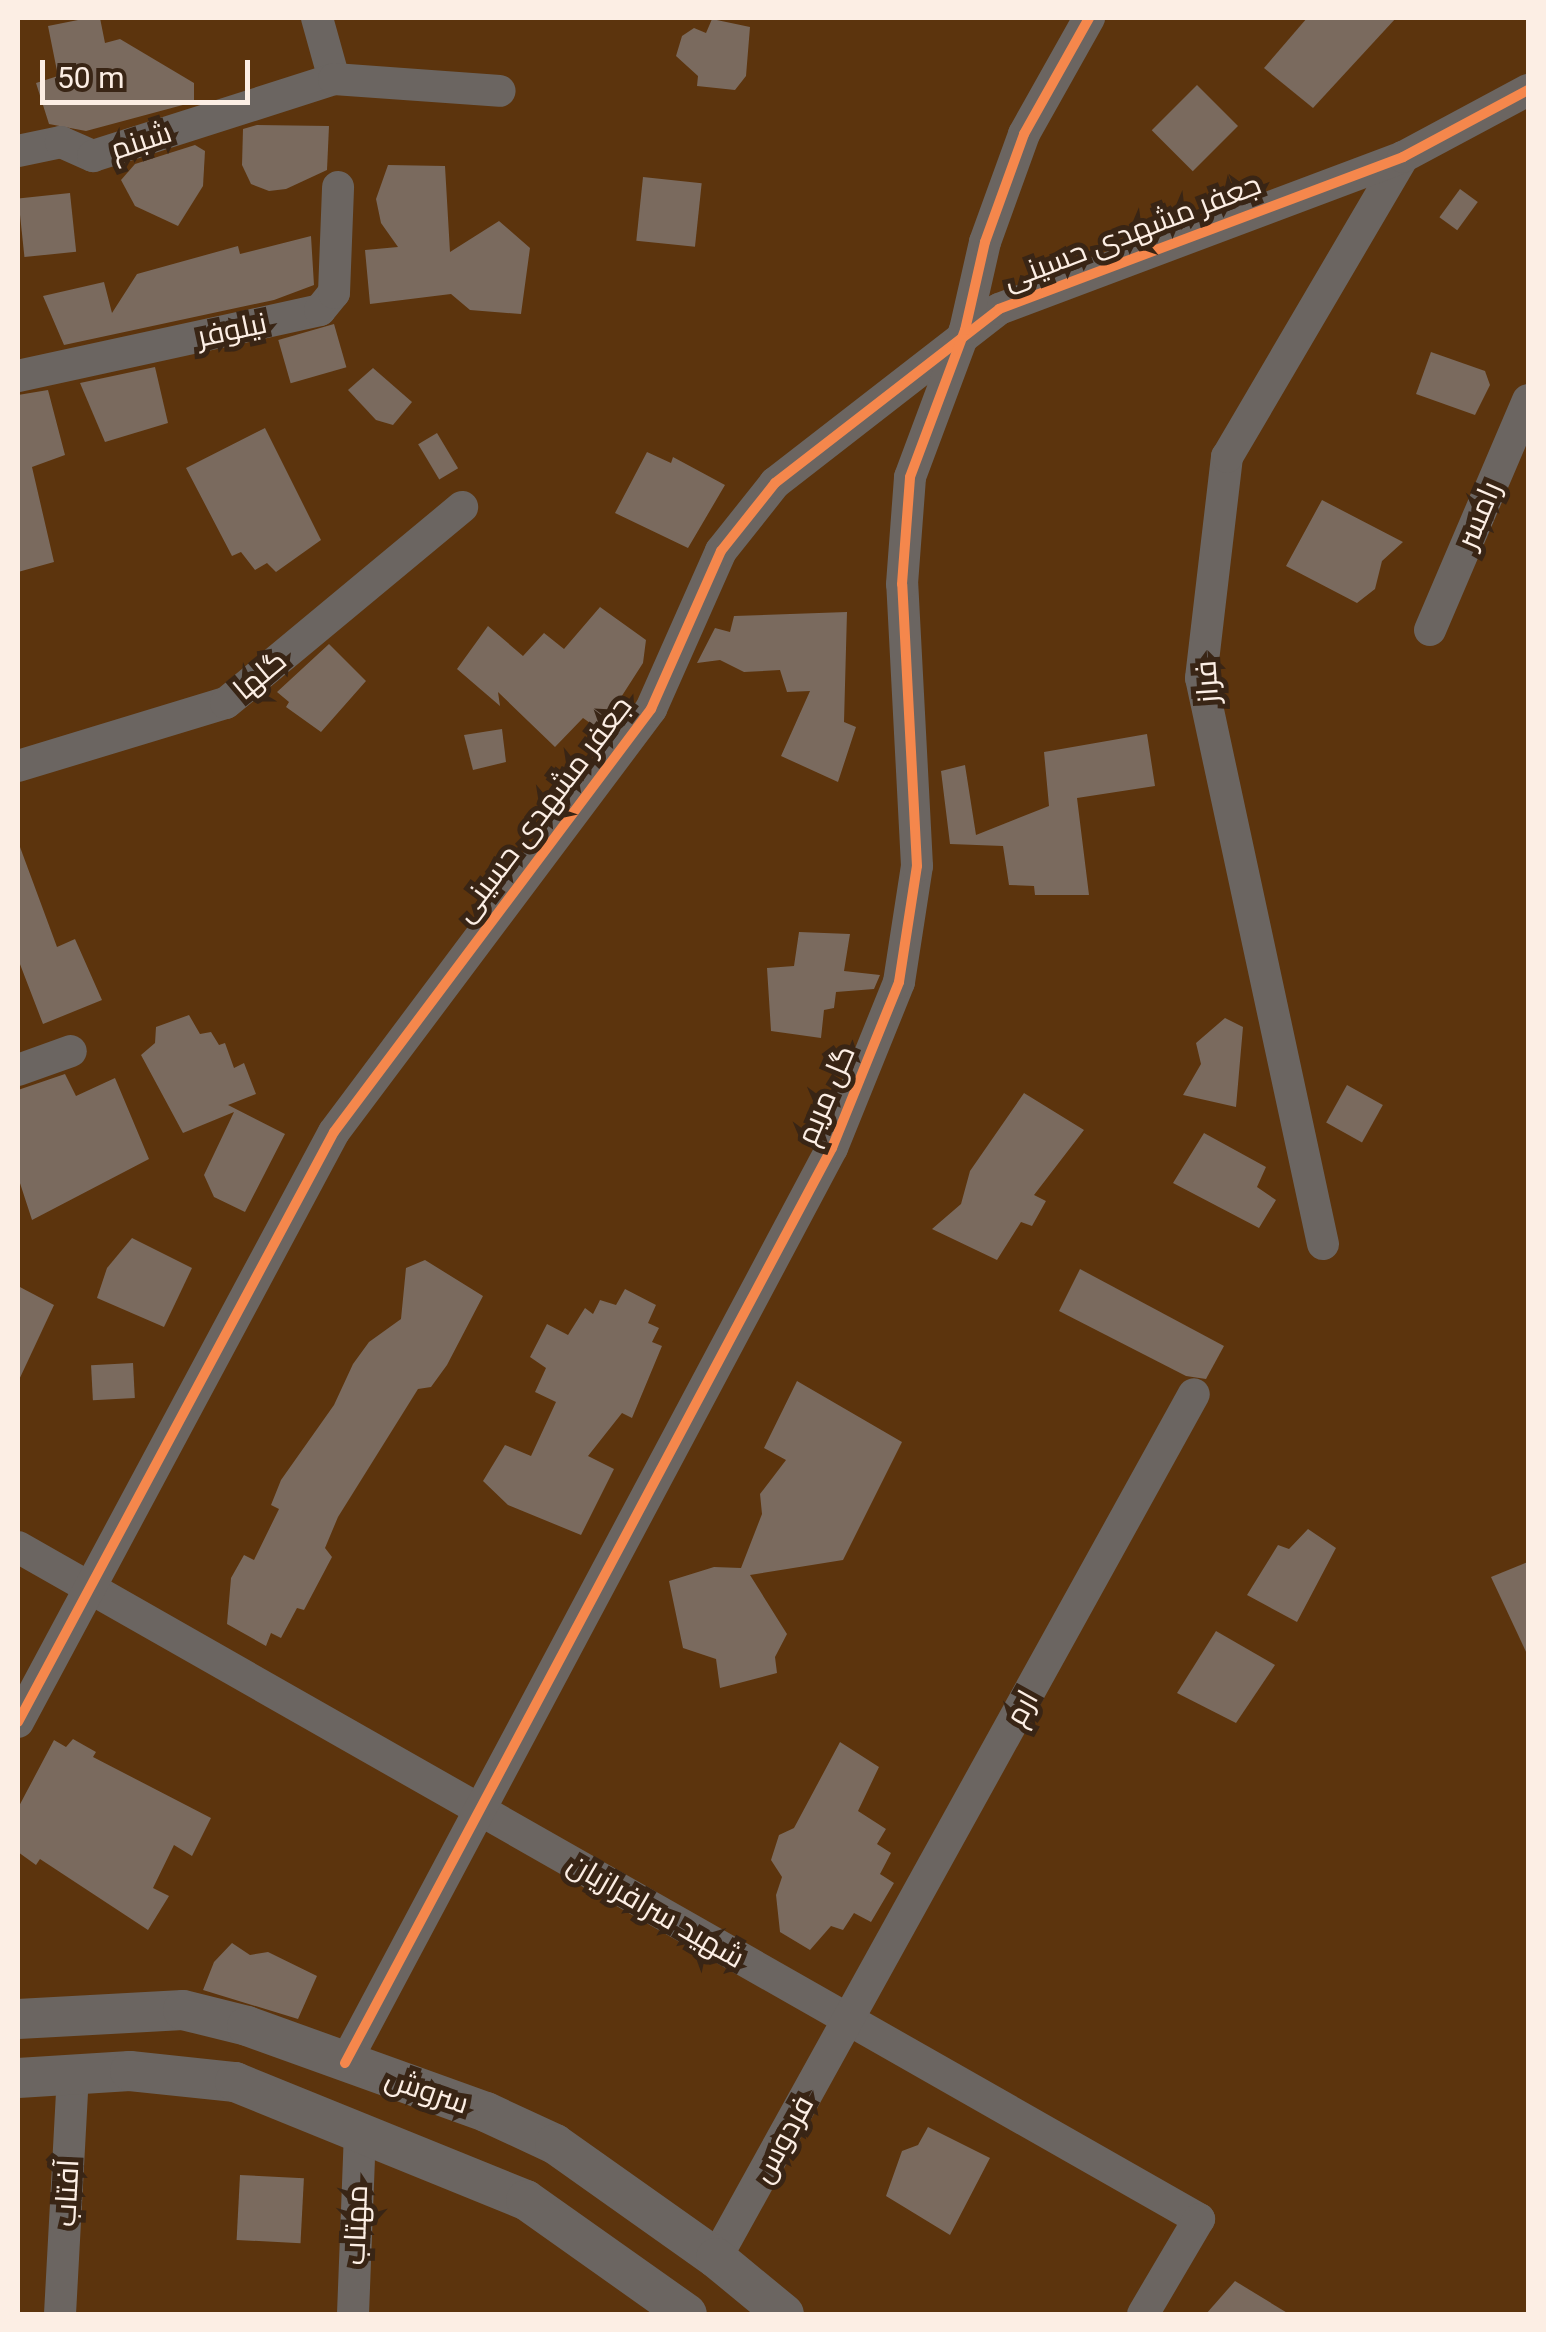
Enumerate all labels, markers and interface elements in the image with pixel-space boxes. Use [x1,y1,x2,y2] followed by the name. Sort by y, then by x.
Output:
[45,40,255,102] scale bar
[57,60,124,95] text: 50 m
[106,114,176,168] street label: شبنم
[998,166,1266,298] street label: جعفر مشهدی حسینی
[194,305,270,355] street label: نیلوفر
[1449,476,1509,554] street label: رامسر
[226,643,294,707] street label: گلها
[1188,659,1226,705] street label: فراز
[446,689,640,929] street label: جعفر مشهدی حسینی
[789,1040,863,1150] street label: گل مریم
[998,1684,1046,1732] street label: ارم
[561,1846,751,1976] street label: شهید سرافرازیان
[380,2060,474,2122] street label: سروش
[744,2089,822,2189] street label: فردوس
[47,2158,87,2228] street label: آفتاب
[337,2184,375,2266] street label: مهتاب

